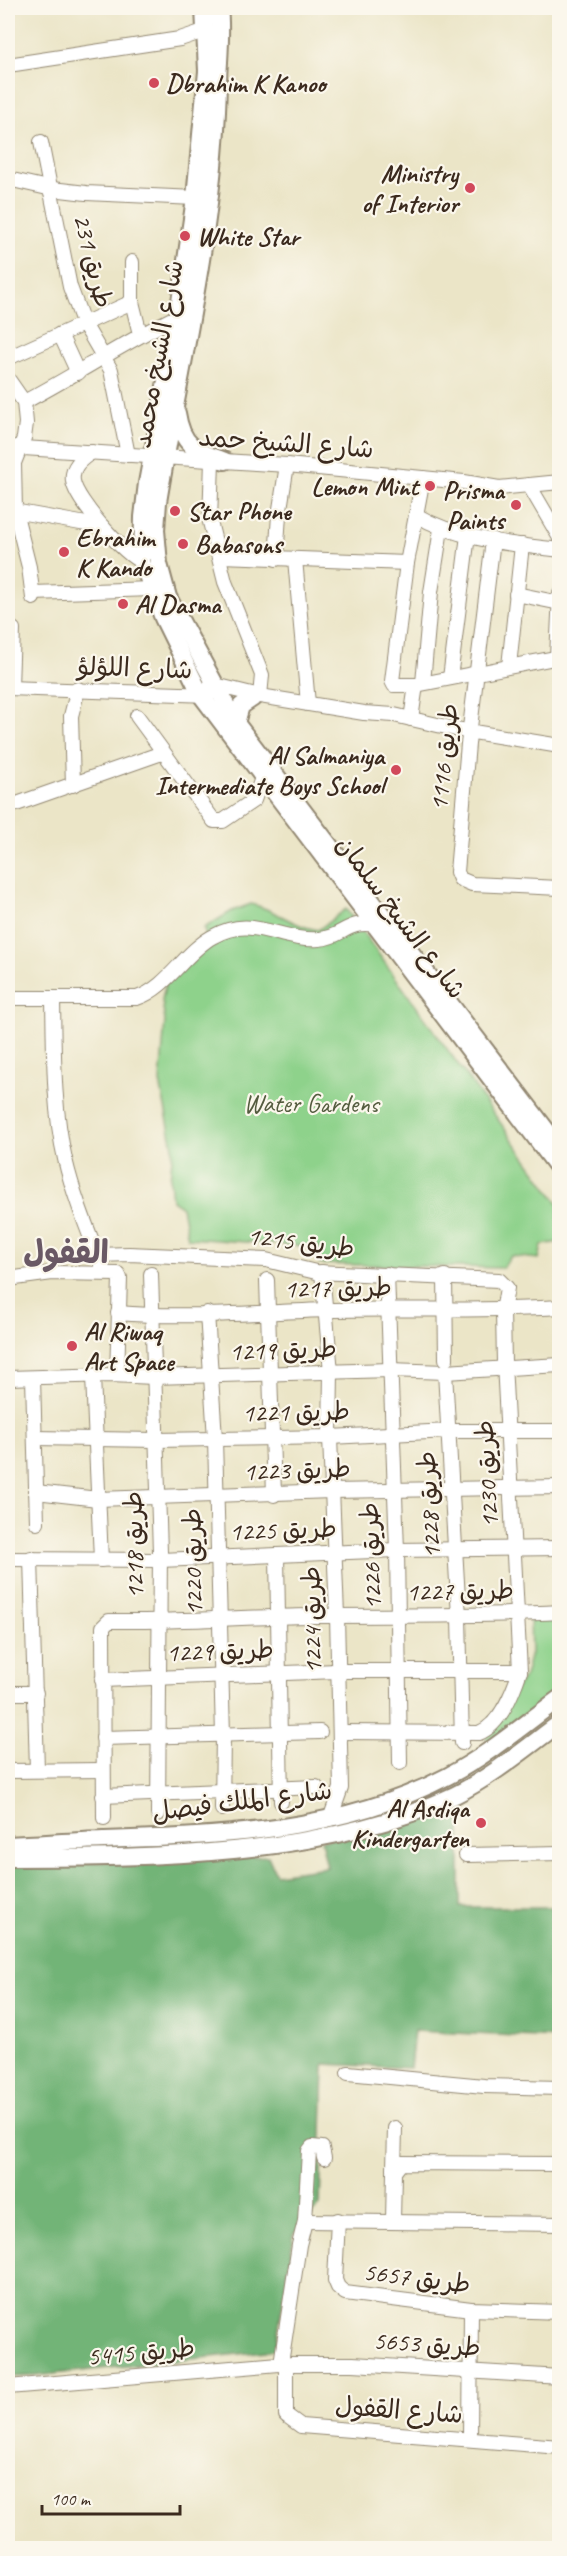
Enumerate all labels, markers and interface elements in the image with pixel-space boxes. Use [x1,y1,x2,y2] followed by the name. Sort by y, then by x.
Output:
[166,67,328,100] place label: Dbrahim K Kanoo
[147,76,161,90] marker: Dbrahim K Kanoo
[361,157,461,220] place label: Ministry of Interior
[463,181,477,195] marker: Ministry of Interior
[65,210,121,312] street label: طريق 231
[197,220,302,253] place label: White Star
[178,229,192,243] marker: White Star
[125,257,192,451] street label: شارع الشيخ محمد
[197,420,375,467] street label: شارع الشيخ حمد
[311,470,420,503] place label: Lemon Mint
[443,474,507,537] place label: Prisma Paints
[423,479,437,493] marker: Lemon Mint
[187,495,293,528] place label: Star Phone
[509,498,523,512] marker: Prisma Paints
[168,504,182,518] marker: Star Phone
[76,521,157,584] place label: Ebrahim K Kando
[195,528,285,561] place label: Babasons
[176,537,190,551] marker: Babasons
[57,545,71,559] marker: Ebrahim K Kando
[135,588,223,621] place label: Al Dasma
[116,597,130,611] marker: Al Dasma
[75,649,193,687] street label: شارع اللؤلؤ
[422,702,466,812] street label: طريق 1116
[155,739,388,802] place label: Al Salmaniya Intermediate Boys School
[389,763,403,777] marker: Al Salmaniya Intermediate Boys School
[328,829,473,1006] street label: شارع الشيخ سلمان
[244,1087,381,1120] park label: Water Gardens
[246,1219,356,1265] street label: طريق 1215
[23,1232,109,1273] district label: القفول
[284,1271,392,1305] street label: طريق 1217
[84,1315,176,1378] place label: Al Riwaq Art Space
[229,1332,337,1368] street label: طريق 1219
[65,1339,79,1353] marker: Al Riwaq Art Space
[242,1395,350,1429] street label: طريق 1221
[468,1419,506,1529] street label: طريق 1230
[410,1450,448,1560] street label: طريق 1228
[243,1452,351,1488] street label: طريق 1223
[117,1491,151,1599] street label: طريق 1218
[353,1502,389,1610] street label: طريق 1226
[176,1508,210,1616] street label: طريق 1220
[229,1512,337,1548] street label: طريق 1225
[295,1566,329,1674] street label: طريق 1224
[406,1574,514,1608] street label: طريق 1227
[166,1633,274,1669] street label: طريق 1229
[150,1774,334,1829] street label: شارع الملك فيصل
[351,1792,471,1855] place label: Al Asdiqa Kindergarten
[474,1816,488,1830] marker: Al Asdiqa Kindergarten
[362,2255,472,2301] street label: طريق 5657
[372,2324,482,2364] street label: طريق 5653
[86,2331,196,2373] street label: طريق 5415
[334,2389,464,2432] street label: شارع القفول
[42,2478,180,2516] scale bar
[51,2488,92,2510] text: 100 m

